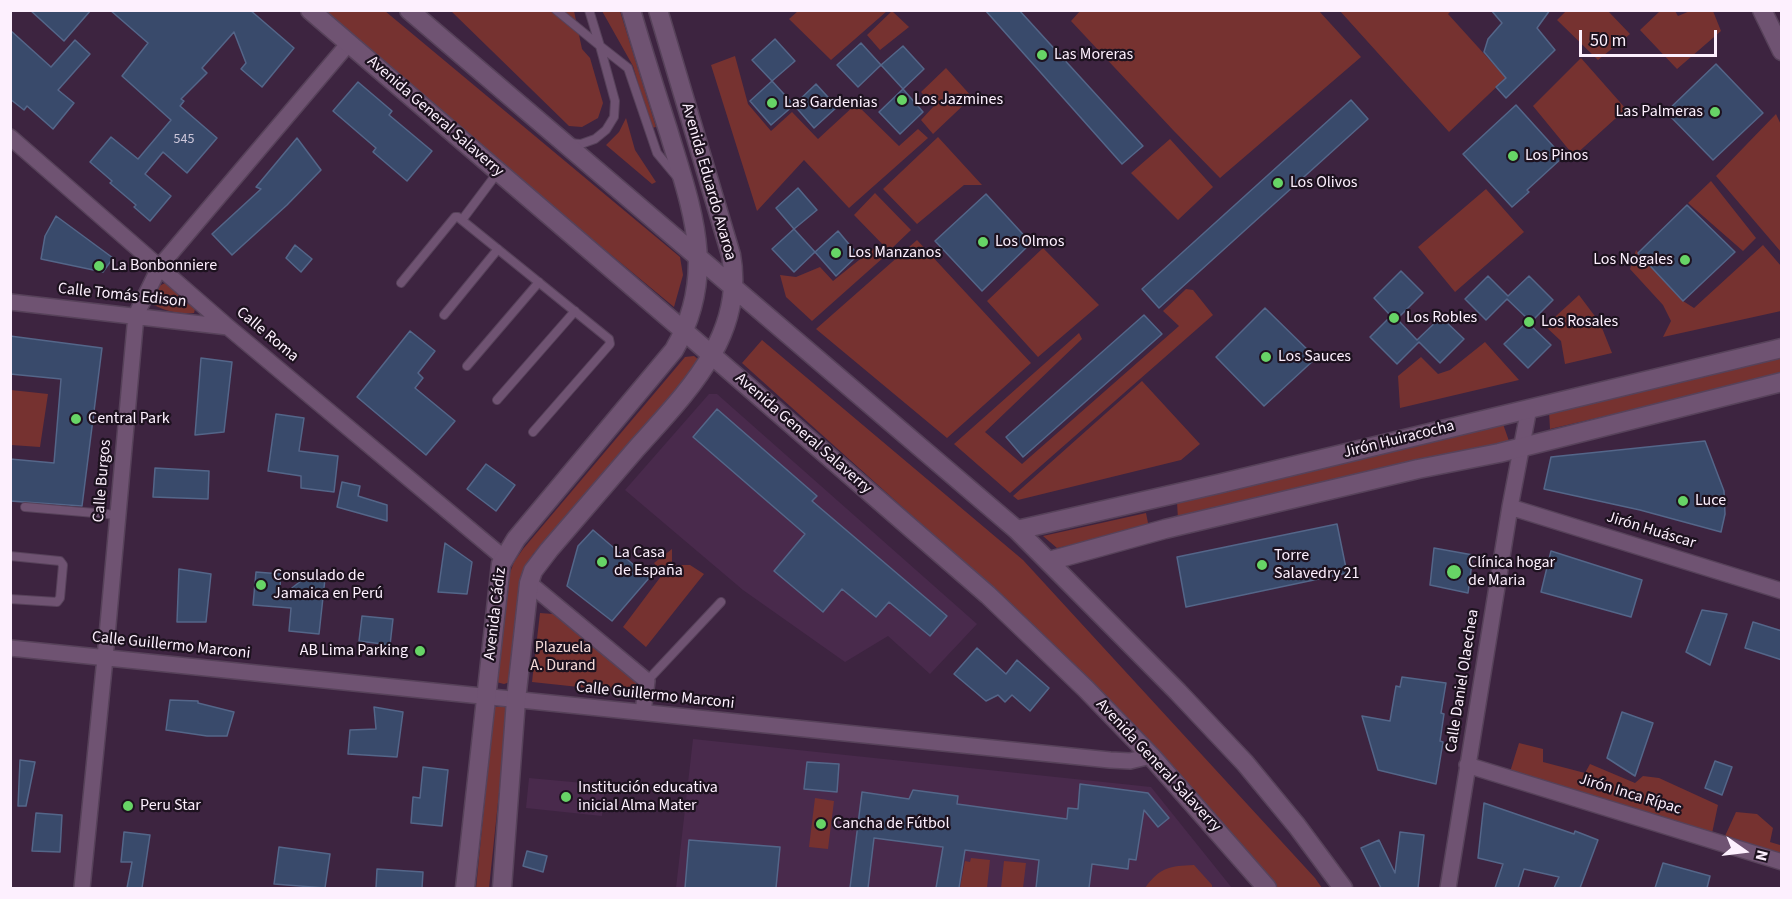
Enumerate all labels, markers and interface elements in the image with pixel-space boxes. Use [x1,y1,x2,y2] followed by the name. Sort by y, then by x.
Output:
[1582,18,1720,56] scale bar
[1590,28,1626,53] text: 50 m
[1054,45,1133,65] place label: Las Moreras
[1035,48,1049,62] marker: Las Moreras
[363,52,507,182] street label: Avenida General Salaverry
[914,90,1003,110] place label: Los Jazmines
[784,93,877,113] place label: Las Gardenias
[895,93,909,107] marker: Los Jazmines
[765,96,779,110] marker: Las Gardenias
[676,101,740,263] street label: Avenida Eduardo Avaroa
[1616,102,1703,122] place label: Las Palmeras
[1708,105,1722,119] marker: Las Palmeras
[174,132,194,148] house number: 545
[1525,146,1588,166] place label: Los Pinos
[1506,149,1520,163] marker: Los Pinos
[1290,173,1358,193] place label: Los Olivos
[1271,176,1285,190] marker: Los Olivos
[995,232,1064,252] place label: Los Olmos
[976,235,990,249] marker: Los Olmos
[848,243,941,263] place label: Los Manzanos
[829,246,843,260] marker: Los Manzanos
[1593,250,1673,270] place label: Los Nogales
[1678,253,1692,267] marker: Los Nogales
[111,256,217,276] place label: La Bonbonniere
[92,259,106,273] marker: La Bonbonniere
[57,280,187,312] street label: Calle Tomás Edison
[232,303,302,367] street label: Calle Roma
[1406,308,1477,328] place label: Los Robles
[1387,311,1401,325] marker: Los Robles
[1541,312,1618,332] place label: Los Rosales
[1522,315,1536,329] marker: Los Rosales
[1278,347,1351,367] place label: Los Sauces
[1259,350,1273,364] marker: Los Sauces
[731,369,875,499] street label: Avenida General Salaverry
[88,409,170,429] place label: Central Park
[69,412,83,426] marker: Central Park
[1342,417,1456,463] street label: Jirón Huiracocha
[90,439,116,523] street label: Calle Burgos
[1695,491,1726,511] place label: Luce
[1676,494,1690,508] marker: Luce
[1604,508,1698,554] street label: Jirón Huáscar
[614,543,683,581] place label: La Casa de España
[1274,546,1360,584] place label: Torre Salavedry 21
[1468,553,1555,591] place label: Clínica hogar de Maria
[595,555,609,569] marker: La Casa de España
[1255,558,1269,572] marker: Torre Salavedry 21
[1445,563,1463,581] marker: Clínica hogar de Maria
[273,566,383,604] place label: Consulado de Jamaica en Perú
[481,566,511,662] street label: Avenida Cádiz
[254,578,268,592] marker: Consulado de Jamaica en Perú
[1442,608,1484,754] street label: Calle Daniel Olaechea
[91,628,251,664] street label: Calle Guillermo Marconi
[530,638,596,676] park label: Plazuela A. Durand
[300,641,408,661] place label: AB Lima Parking
[413,644,427,658] marker: AB Lima Parking
[575,678,735,714] street label: Calle Guillermo Marconi
[1091,696,1225,836] street label: Avenida General Salaverry
[1576,770,1684,820] street label: Jirón Inca Rípac
[578,778,718,816] place label: Institución educativa inicial Alma Mater
[559,790,573,804] marker: Institución educativa inicial Alma Mater
[140,796,201,816] place label: Peru Star
[121,799,135,813] marker: Peru Star
[833,814,950,834] place label: Cancha de Fútbol
[814,817,828,831] marker: Cancha de Fútbol
[1714,821,1774,881] north arrow
[1750,848,1773,863] text: N

